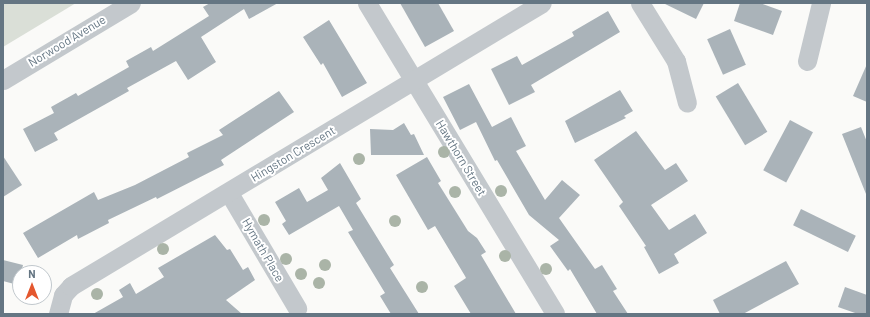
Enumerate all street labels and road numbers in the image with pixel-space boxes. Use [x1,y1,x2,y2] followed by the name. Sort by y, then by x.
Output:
[26,12,108,70] street label: Norwood Avenue
[433,117,489,199] street label: Hawthorn Street
[248,123,338,185] street label: Hingston Crescent
[239,216,287,284] street label: Hymath Place

